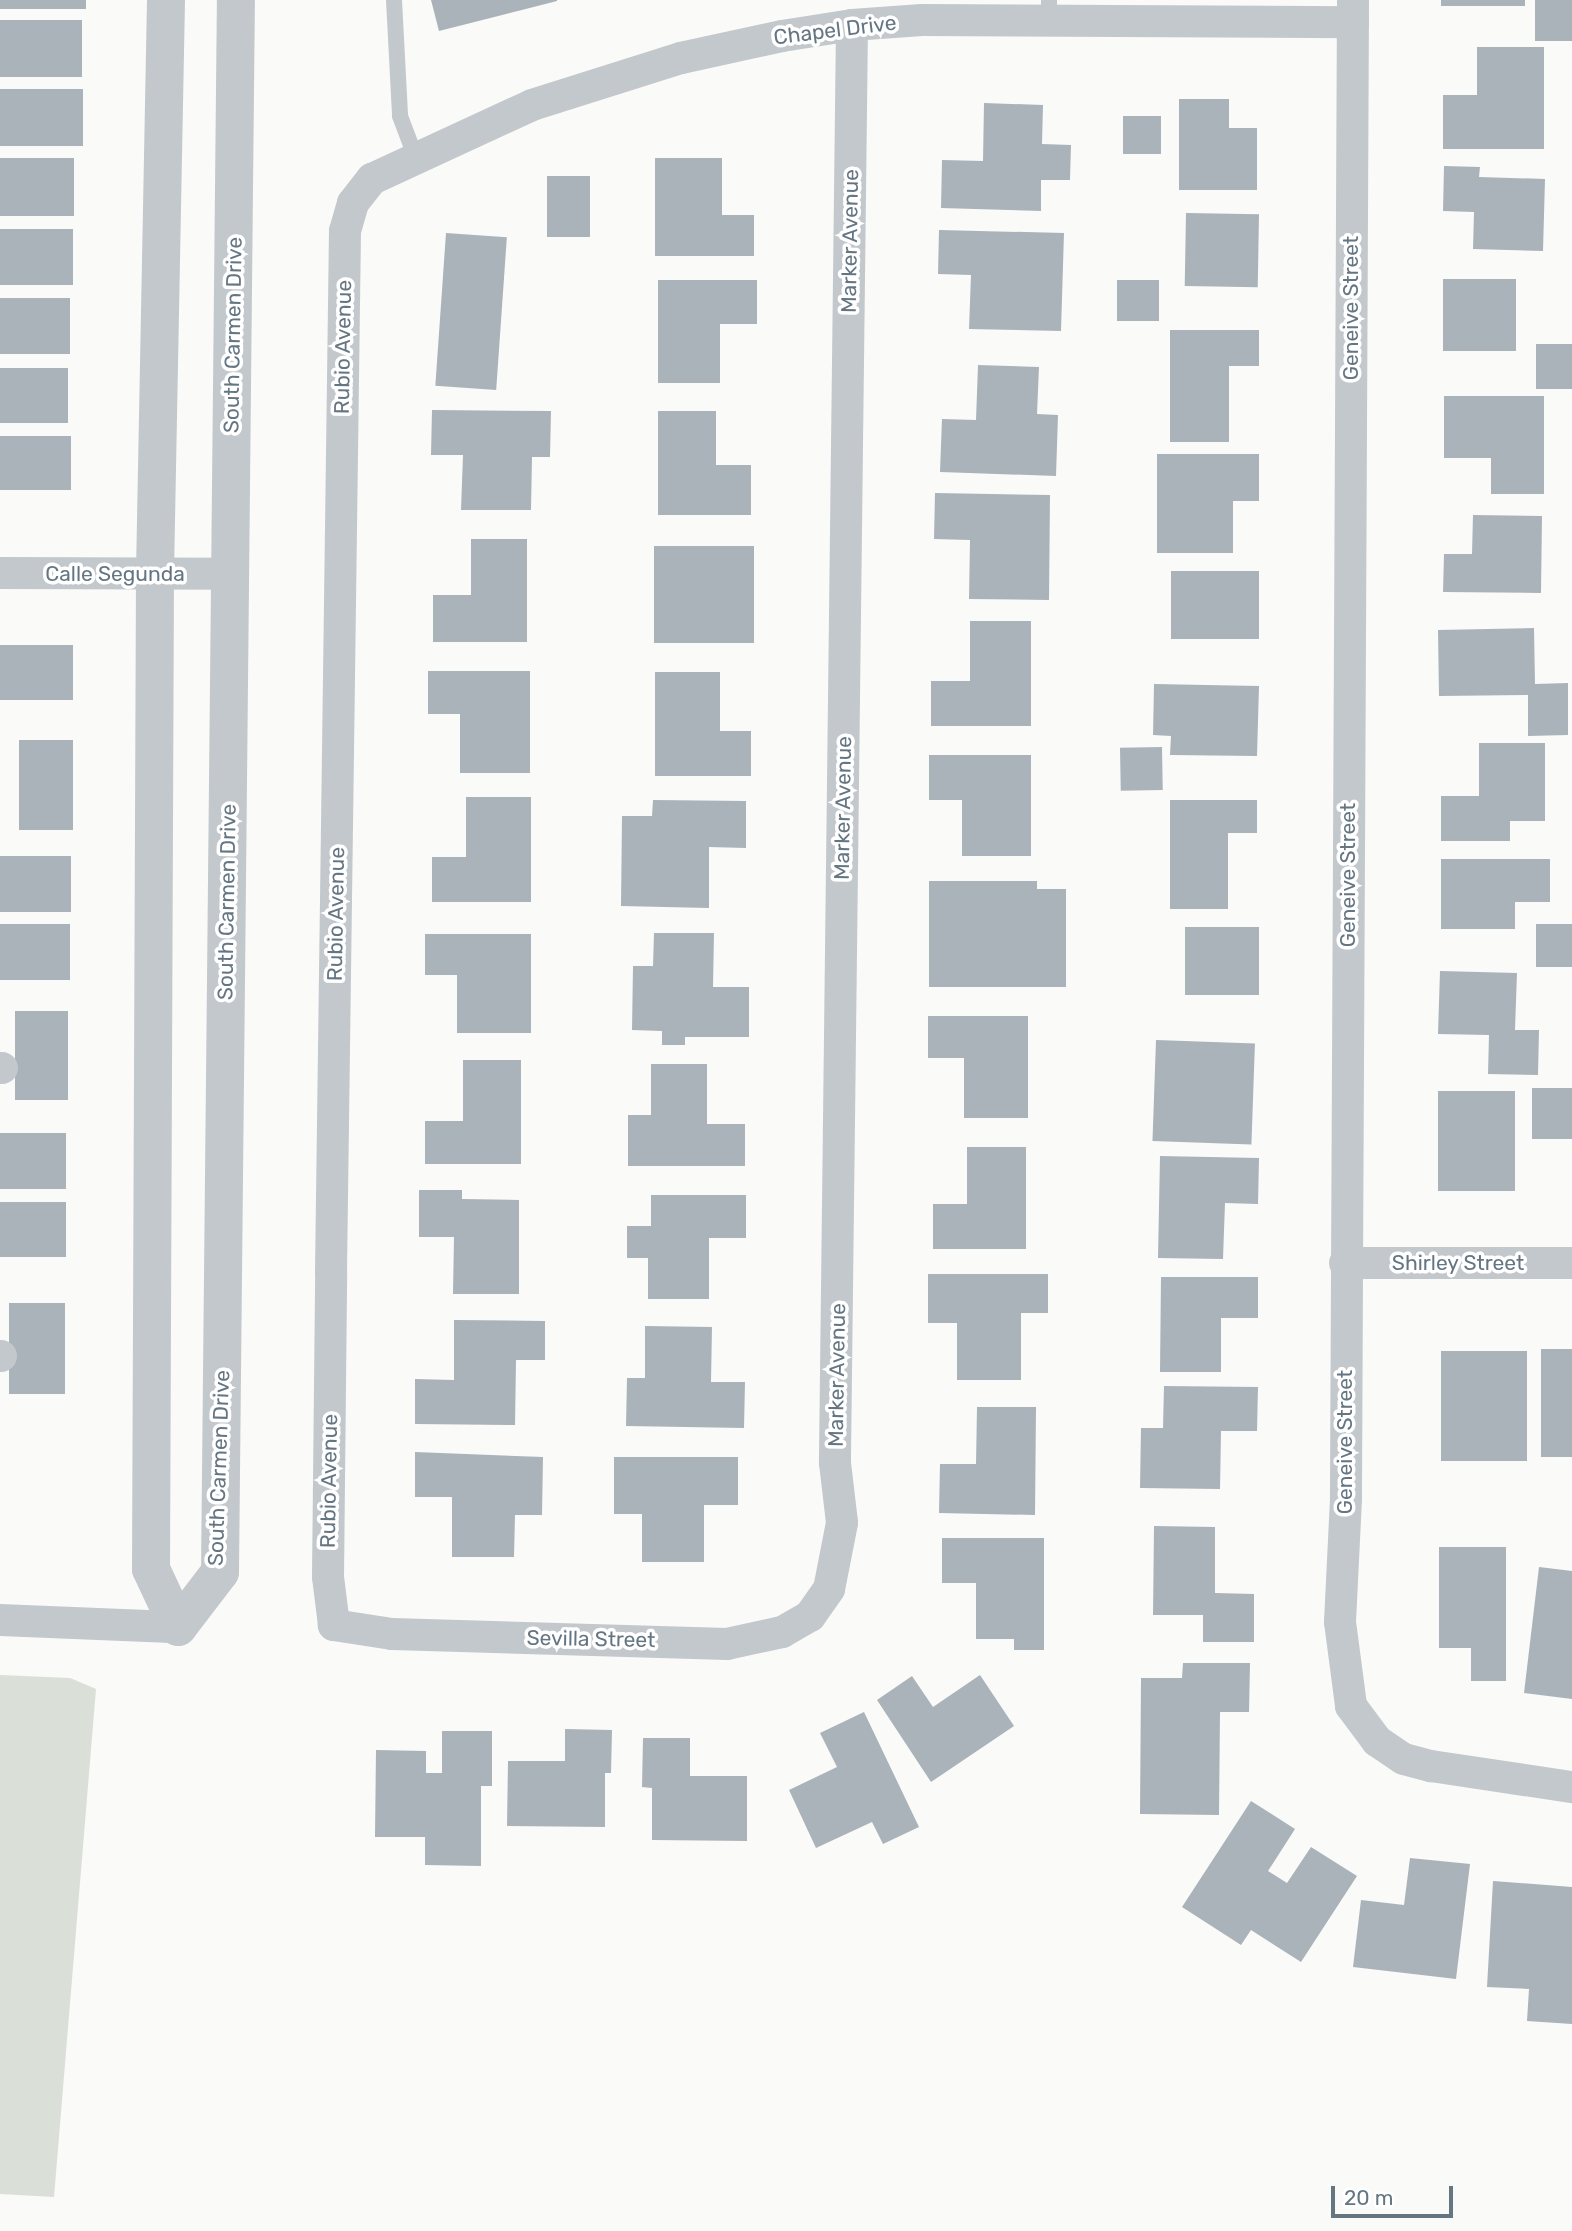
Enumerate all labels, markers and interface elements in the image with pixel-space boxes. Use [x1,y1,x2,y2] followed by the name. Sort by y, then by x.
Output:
[772,10,898,50] street label: Chapel Drive
[836,168,864,314] street label: Marker Avenue
[1338,236,1364,380] street label: Geneive Street
[219,237,247,433] street label: South Carmen Drive
[329,279,357,415] street label: Rubio Avenue
[45,561,185,587] street label: Calle Segunda
[829,735,857,881] street label: Marker Avenue
[1335,803,1361,947] street label: Geneive Street
[213,804,241,1000] street label: South Carmen Drive
[322,846,350,982] street label: Rubio Avenue
[1392,1250,1524,1276] street label: Shirley Street
[823,1302,851,1448] street label: Marker Avenue
[203,1369,235,1567] street label: South Carmen Drive
[1332,1370,1358,1514] street label: Geneive Street
[315,1413,343,1549] street label: Rubio Avenue
[526,1625,656,1653] street label: Sevilla Street
[1334,2172,1456,2216] scale bar
[1344,2185,1393,2210] text: 20 m

